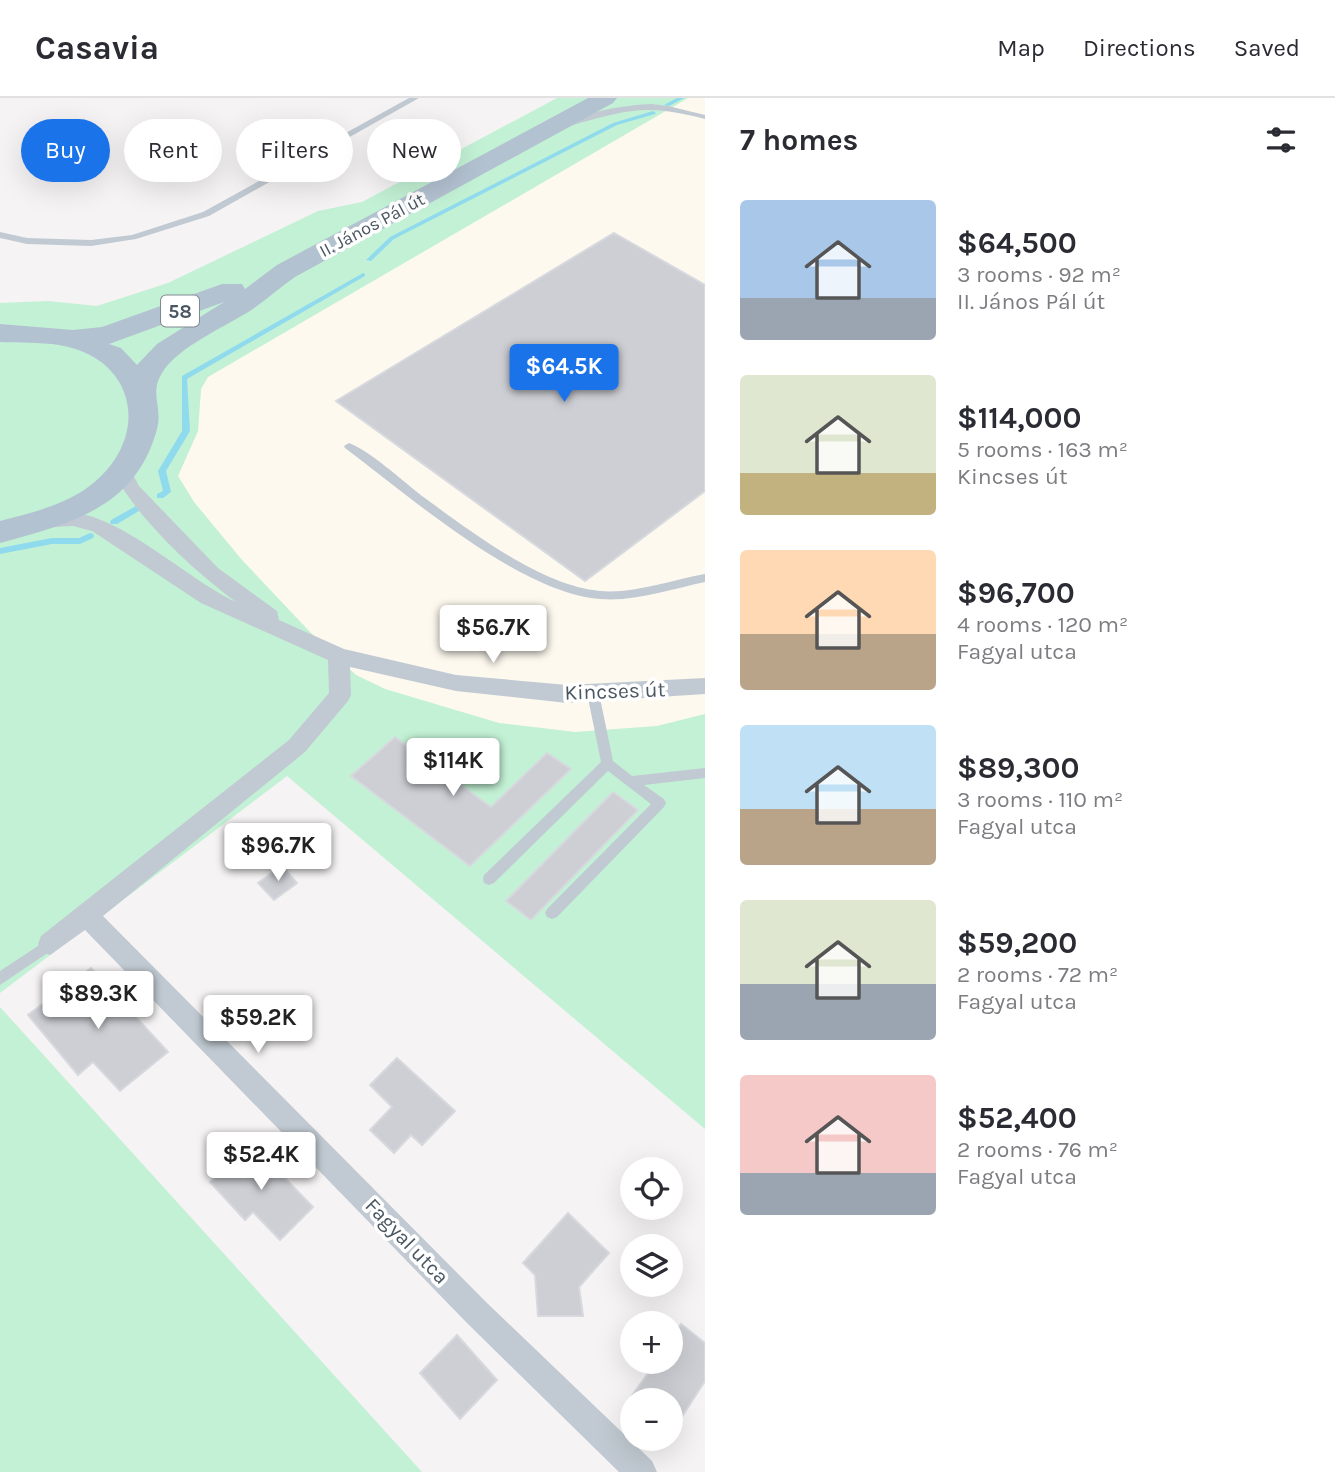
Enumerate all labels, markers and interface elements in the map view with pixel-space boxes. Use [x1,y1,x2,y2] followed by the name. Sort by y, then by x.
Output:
[35,29,159,67] text: Casavia
[997,34,1045,62] text: Map
[1083,34,1196,62] text: Directions
[1234,34,1300,62] text: Saved
[21,119,110,182] chip: Buy
[124,119,222,182] chip: Rent
[236,119,353,182] chip: Filters
[367,119,461,182] chip: New
[1262,121,1300,159] icon: filters
[740,122,858,158] text: 7 homes
[316,188,429,262] street label: II. János Pál út
[957,225,1077,261] text: $64,500
[796,228,880,312] icon: home
[957,261,1121,288] text: 3 rooms · 92 m²
[957,288,1105,315] text: II. János Pál út
[161,295,199,326] road number: 58
[507,344,621,404] pin: $64.5K
[526,353,602,380] text: $64.5K
[957,400,1081,436] text: $114,000
[796,403,880,487] icon: home
[957,436,1128,463] text: 5 rooms · 163 m²
[957,463,1068,490] text: Kincses út
[957,575,1075,611] text: $96,700
[796,578,880,662] icon: home
[436,606,550,665] pin: $56.7K
[957,611,1128,638] text: 4 rooms · 120 m²
[456,614,530,641] text: $56.7K
[957,638,1077,665] text: Fagyal utca
[564,677,666,705] street label: Kincses út
[404,738,502,798] pin: $114K
[423,747,483,774] text: $114K
[957,750,1080,786] text: $89,300
[796,753,880,837] icon: home
[957,786,1123,813] text: 3 rooms · 110 m²
[957,813,1077,840] text: Fagyal utca
[221,824,335,883] pin: $96.7K
[240,832,316,859] text: $96.7K
[957,925,1077,961] text: $59,200
[796,928,880,1012] icon: home
[957,961,1118,988] text: 2 rooms · 72 m²
[41,972,155,1031] pin: $89.3K
[58,980,138,1007] text: $89.3K
[957,988,1077,1015] text: Fagyal utca
[201,996,315,1055] pin: $59.2K
[219,1004,297,1031] text: $59.2K
[957,1100,1077,1136] text: $52,400
[796,1103,880,1187] icon: home
[204,1132,318,1192] pin: $52.4K
[957,1136,1118,1163] text: 2 rooms · 76 m²
[223,1141,299,1168] text: $52.4K
[620,1157,683,1451] map controls
[620,1157,683,1220] button: locate
[957,1163,1077,1190] text: Fagyal utca
[360,1193,454,1289] street label: Fagyal utca
[620,1234,683,1297] button: layers
[620,1311,683,1374] button: +
[620,1388,683,1451] button: −

